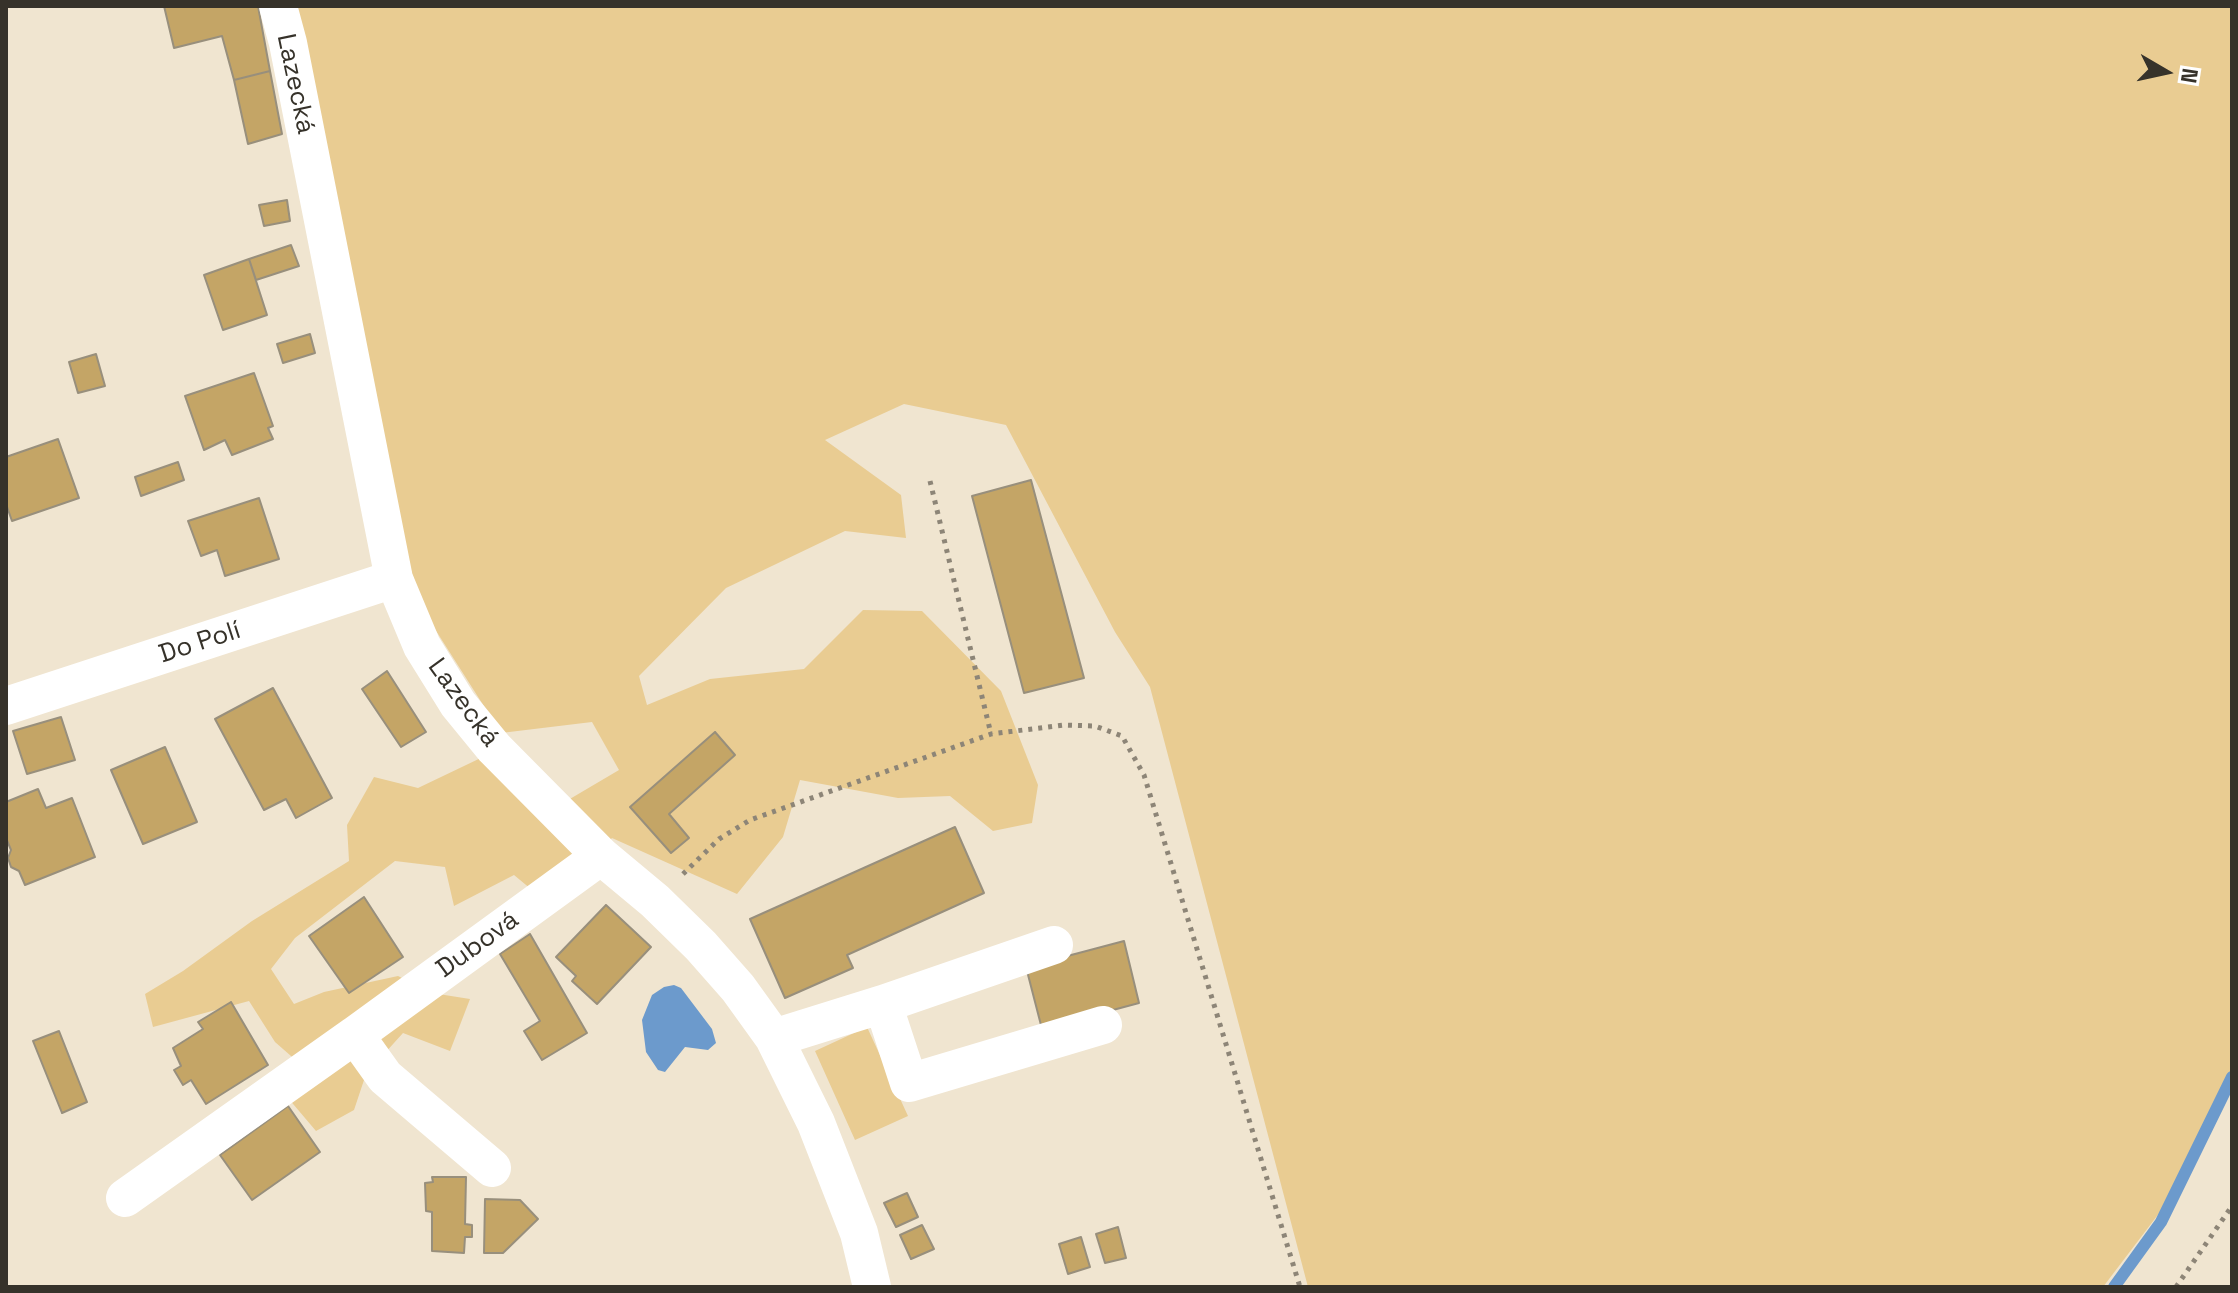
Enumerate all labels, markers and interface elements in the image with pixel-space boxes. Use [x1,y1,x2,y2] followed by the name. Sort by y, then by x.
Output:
[269,31,321,137] street label: Lazecká
[2126,32,2206,112] north arrow
[2175,66,2205,85] text: N
[155,615,245,671] street label: Do Polí
[420,653,506,753] street label: Lazecká
[431,905,525,985] street label: Dubová

